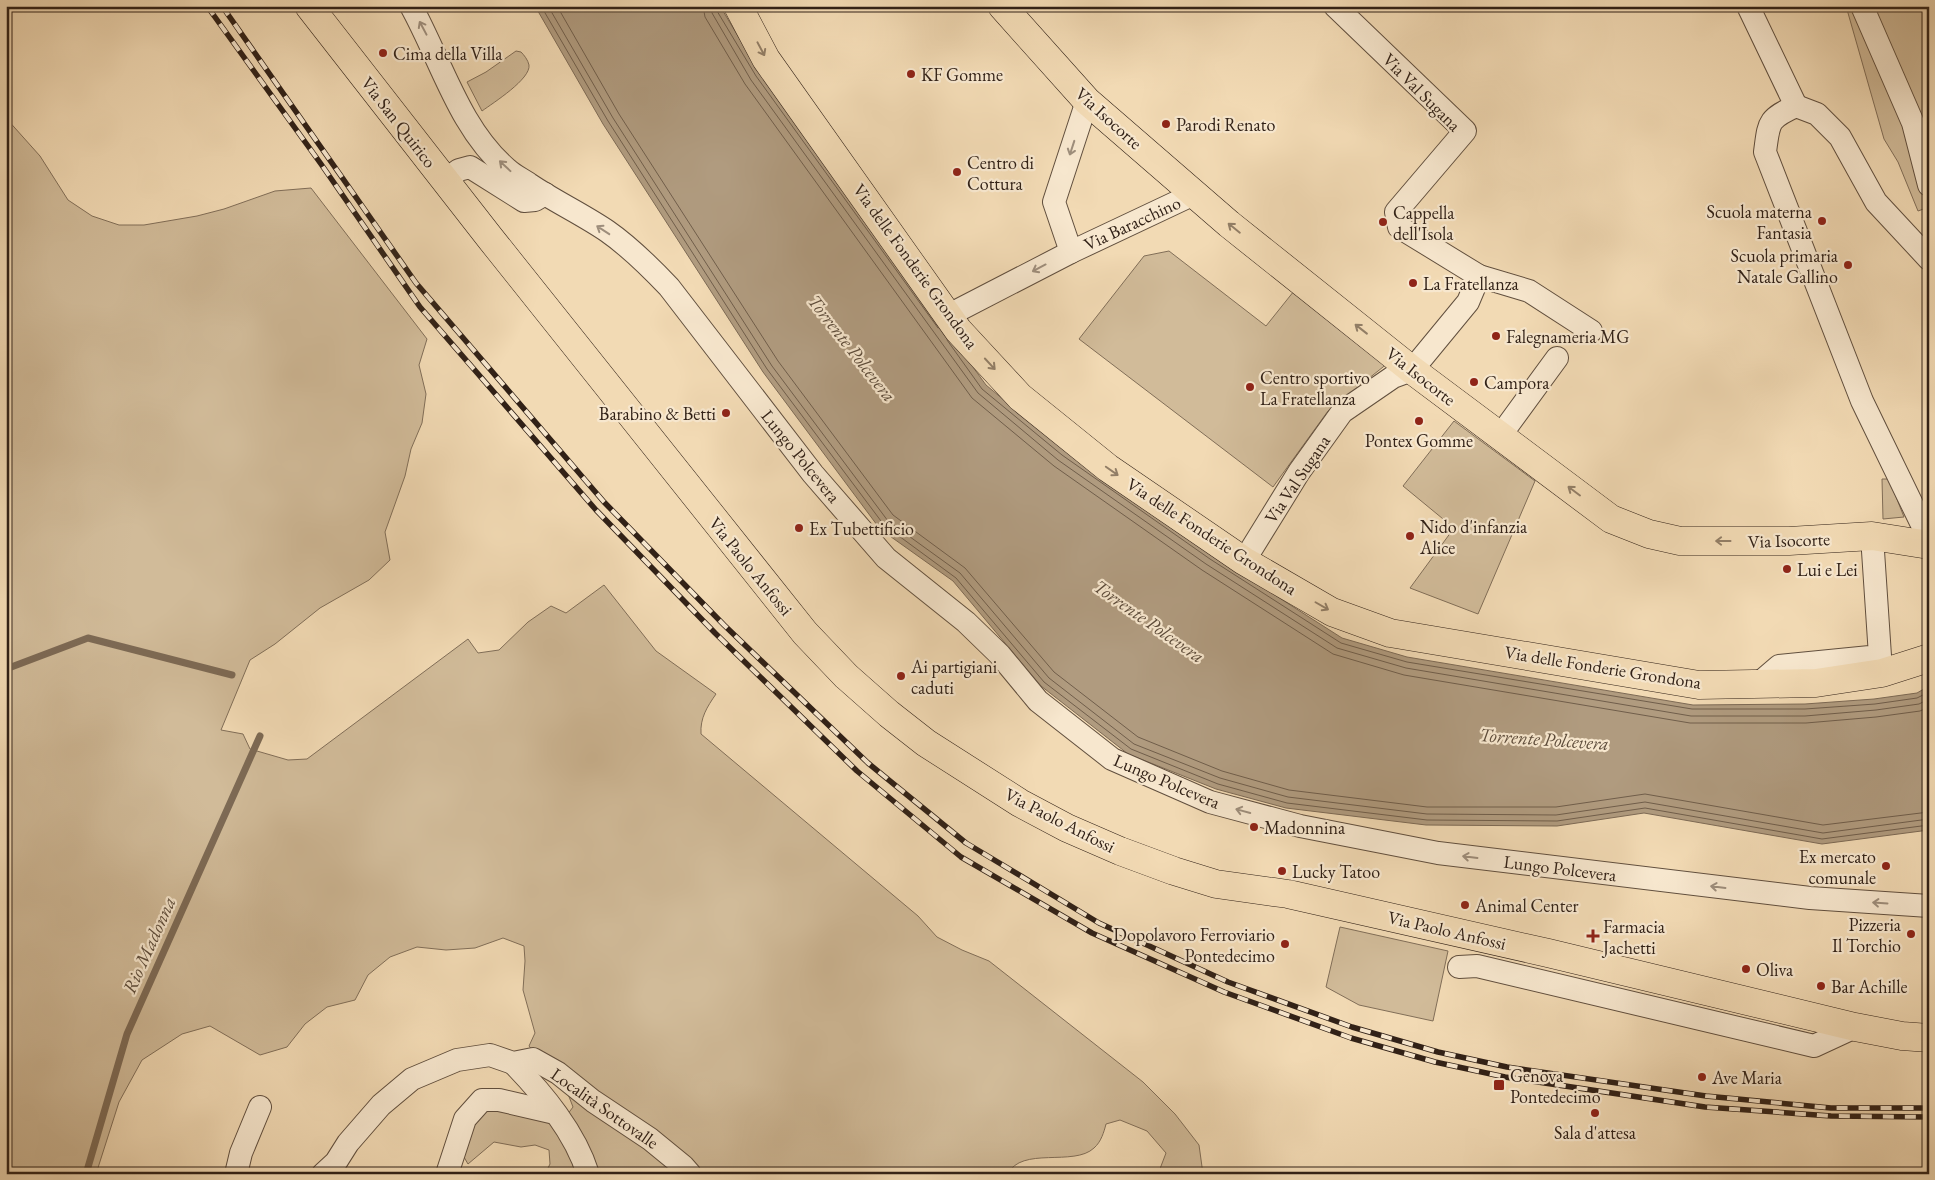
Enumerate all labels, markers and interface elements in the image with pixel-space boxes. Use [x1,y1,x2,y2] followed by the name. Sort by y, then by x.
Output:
[418,21,427,36] one-way arrow
[757,41,766,56] one-way arrow
[393,42,503,65] place label: Cima della Villa
[377,47,389,59] marker: Cima della Villa
[1378,48,1467,137] street label: Via Val Sugana
[921,63,1003,86] place label: KF Gomme
[905,68,917,80] marker: KF Gomme
[356,72,442,172] street label: Via San Quirico
[1071,82,1147,154] street label: Via Isocorte
[1176,113,1275,136] place label: Parodi Renato
[1160,118,1172,130] marker: Parodi Renato
[1066,139,1076,155] one-way arrow
[967,151,1035,195] place label: Centro di Cottura
[499,160,511,172] one-way arrow
[951,166,963,178] marker: Centro di Cottura
[848,179,984,354] street label: Via delle Fonderie Grondona
[1080,191,1184,255] street label: Via Baracchino
[1707,200,1813,244] place label: Scuola materna Fantasia
[1393,201,1455,245] place label: Cappella dell'Isola
[1816,215,1828,227] marker: Scuola materna Fantasia
[1377,216,1389,228] marker: Cappella dell'Isola
[1228,222,1241,233] one-way arrow
[597,224,611,234] one-way arrow
[1731,244,1839,288] place label: Scuola primaria Natale Gallino
[1842,259,1854,271] marker: Scuola primaria Natale Gallino
[1032,263,1047,273] one-way arrow
[1423,272,1519,295] place label: La Fratellanza
[1407,277,1419,289] marker: La Fratellanza
[802,289,902,407] water label: Torrente Polcevera
[1354,324,1368,334] one-way arrow
[1506,325,1629,348] place label: Falegnameria MG
[1490,330,1502,342] marker: Falegnameria MG
[1381,342,1461,410] street label: Via Isocorte
[984,358,996,371] one-way arrow
[1260,366,1370,410] place label: Centro sportivo La Fratellanza
[1484,371,1550,394] place label: Campora
[1468,376,1480,388] marker: Campora
[1244,381,1256,393] marker: Centro sportivo La Fratellanza
[599,402,717,425] place label: Barabino & Betti
[756,405,846,508] street label: Lungo Polcevera
[720,407,732,419] marker: Barabino & Betti
[1413,415,1425,427] marker: Pontex Gomme
[1365,429,1473,452] place label: Pontex Gomme
[1259,430,1335,528] street label: Via Val Sugana
[1105,466,1119,476] one-way arrow
[1122,472,1302,600] street label: Via delle Fonderie Grondona
[1567,486,1581,496] one-way arrow
[704,512,798,621] street label: Via Paolo Anfossi
[1419,515,1528,559] place label: Nido d'infanzia Alice
[809,517,914,540] place label: Ex Tubettificio
[793,522,805,534] marker: Ex Tubettificio
[1747,527,1831,553] street label: Via Isocorte
[1404,530,1416,542] marker: Nido d'infanzia Alice
[1716,536,1732,546] one-way arrow
[1797,558,1858,581] place label: Lui e Lei
[1781,563,1793,575] marker: Lui e Lei
[1089,574,1209,668] water label: Torrente Polcevera
[1315,602,1329,612] one-way arrow
[1503,640,1704,694] street label: Via delle Fonderie Grondona
[910,655,998,699] place label: Ai partigiani caduti
[895,670,907,682] marker: Ai partigiani caduti
[1478,722,1610,756] water label: Torrente Polcevera
[1110,748,1224,814] street label: Lungo Polcevera
[1001,782,1120,858] street label: Via Paolo Anfossi
[1235,805,1251,815] one-way arrow
[1264,816,1346,839] place label: Madonnina
[1248,821,1260,833] marker: Madonnina
[1799,845,1876,889] place label: Ex mercato comunale
[1502,850,1619,886] street label: Lungo Polcevera
[1463,852,1479,862] one-way arrow
[1292,860,1380,883] place label: Lucky Tatoo
[1880,860,1892,872] marker: Ex mercato comunale
[1276,865,1288,877] marker: Lucky Tatoo
[1711,882,1727,892] one-way arrow
[117,893,181,997] water label: Rio Madonna
[1474,894,1578,917] place label: Animal Center
[1872,898,1888,907] one-way arrow
[1459,899,1471,911] marker: Animal Center
[1386,905,1509,955] street label: Via Paolo Anfossi
[1832,913,1902,957] place label: Pizzeria Il Torchio
[1601,915,1666,959] place label: Farmacia Jachetti
[1113,923,1275,967] place label: Dopolavoro Ferroviario Pontedecimo
[1905,928,1917,940] marker: Pizzeria Il Torchio
[1587,930,1599,942] marker: Farmacia Jachetti
[1279,938,1291,950] marker: Dopolavoro Ferroviario Pontedecimo
[1756,958,1794,981] place label: Oliva
[1740,963,1752,975] marker: Oliva
[1831,975,1907,998] place label: Bar Achille
[1815,980,1827,992] marker: Bar Achille
[547,1062,663,1154] street label: Località Sottovalle
[1510,1064,1601,1108] place label: Genova Pontedecimo
[1711,1066,1783,1089] place label: Ave Maria
[1696,1071,1708,1083] marker: Ave Maria
[1492,1078,1506,1092] marker: Genova Pontedecimo
[1589,1107,1601,1119] marker: Sala d'attesa
[1554,1121,1637,1144] place label: Sala d'attesa

